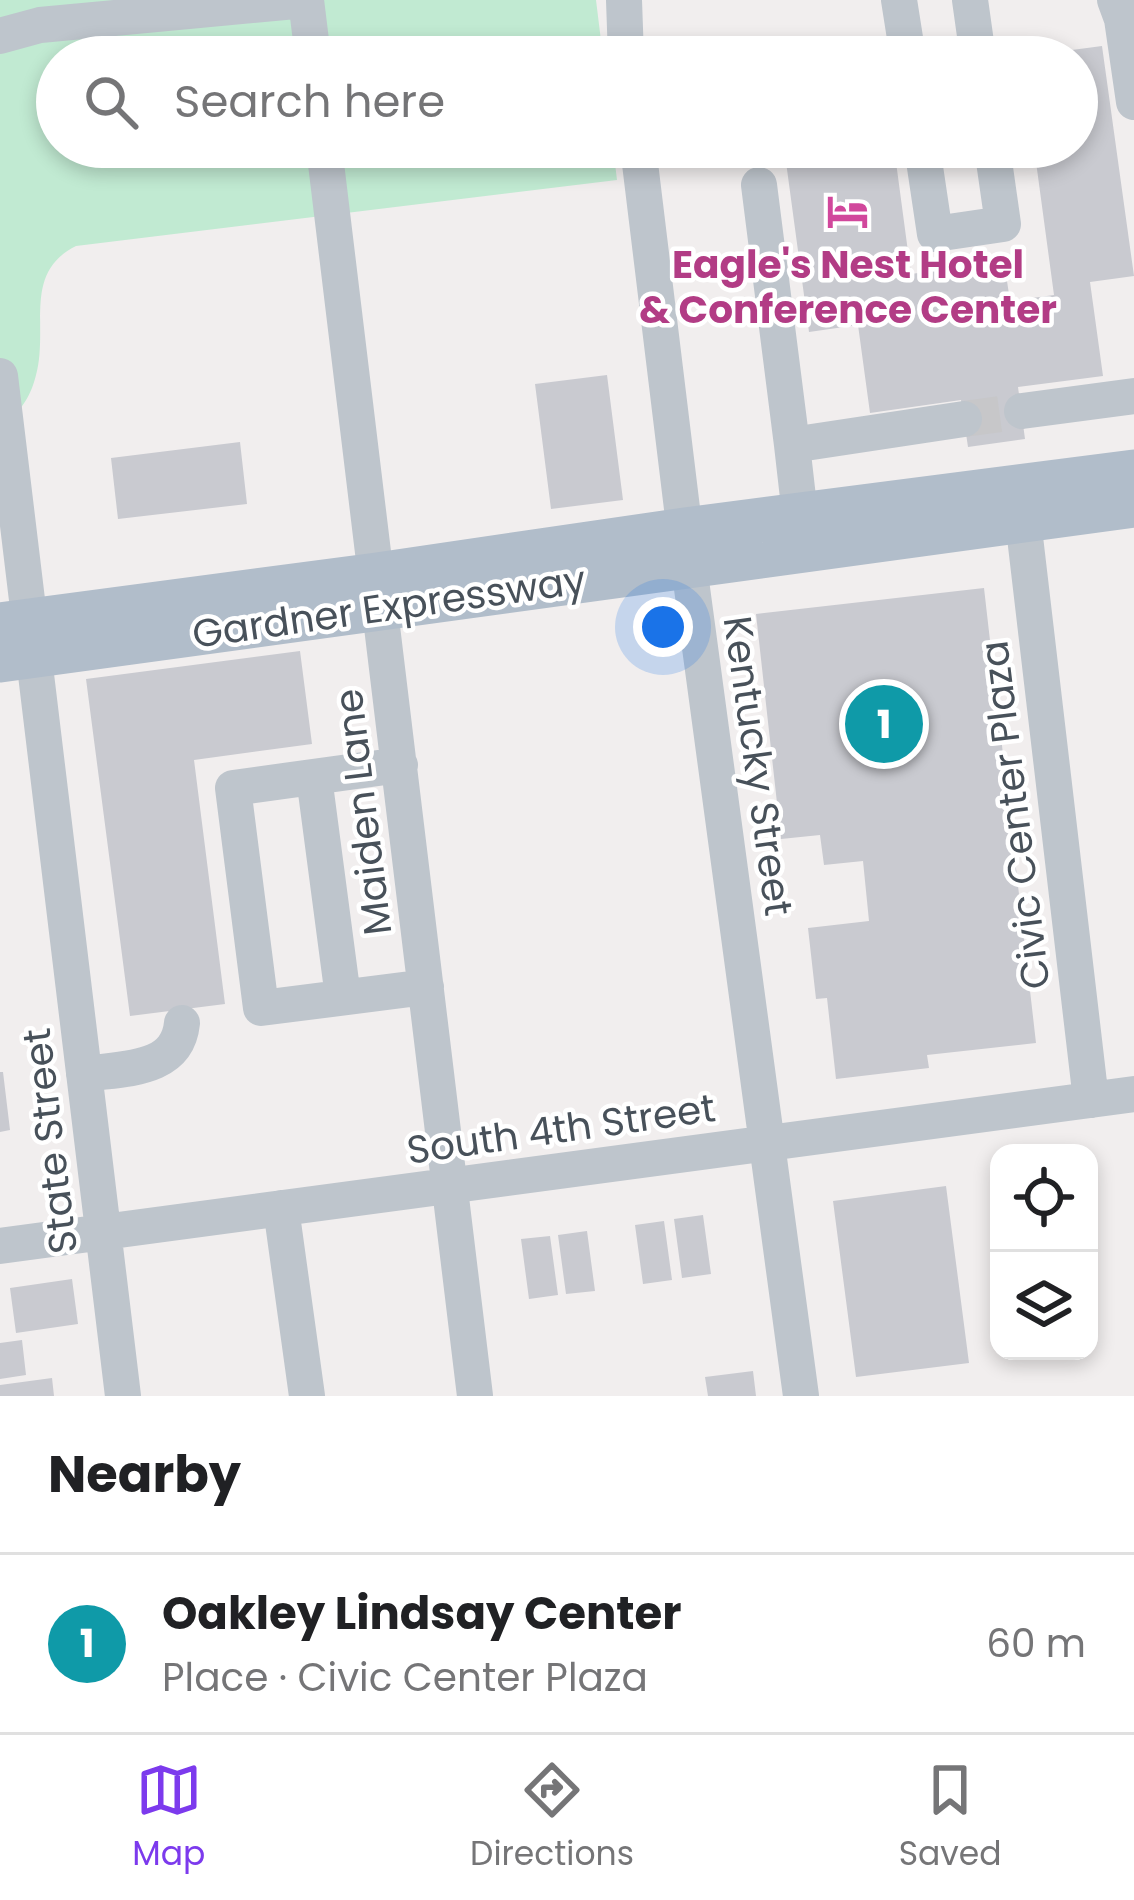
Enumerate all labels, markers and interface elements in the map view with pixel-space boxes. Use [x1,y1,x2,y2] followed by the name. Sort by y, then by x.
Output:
[36,36,1098,168] search box
[78,69,144,135] icon: search
[174,70,445,133] text: Search here
[825,189,871,235] hotel icon: Eagle's Nest Hotel & Conference Center
[639,237,1057,337] place label: Eagle's Nest Hotel & Conference Center
[189,552,589,662] street label: Gardner Expressway
[633,597,693,657] your location
[710,613,806,919] street label: Kentucky Street
[966,638,1064,992] street label: Civic Center Plaza
[845,679,923,769] pin: 1
[321,686,405,938] street label: Maiden Lane
[9,1025,91,1257] street label: State Street
[403,1080,719,1178] street label: South 4th Street
[990,1144,1098,1360] map controls
[990,1144,1098,1252] button: locate
[990,1252,1098,1360] button: layers
[48,1438,241,1510] text: Nearby
[162,1582,682,1645] text: Oakley Lindsay Center
[80,1616,94,1671] text: 1
[986,1616,1086,1671] text: 60 m
[162,1650,648,1705] text: Place · Civic Center Plaza
[132,1757,205,1879] tab: Map
[470,1757,634,1879] tab: Directions
[899,1757,1002,1879] tab: Saved

